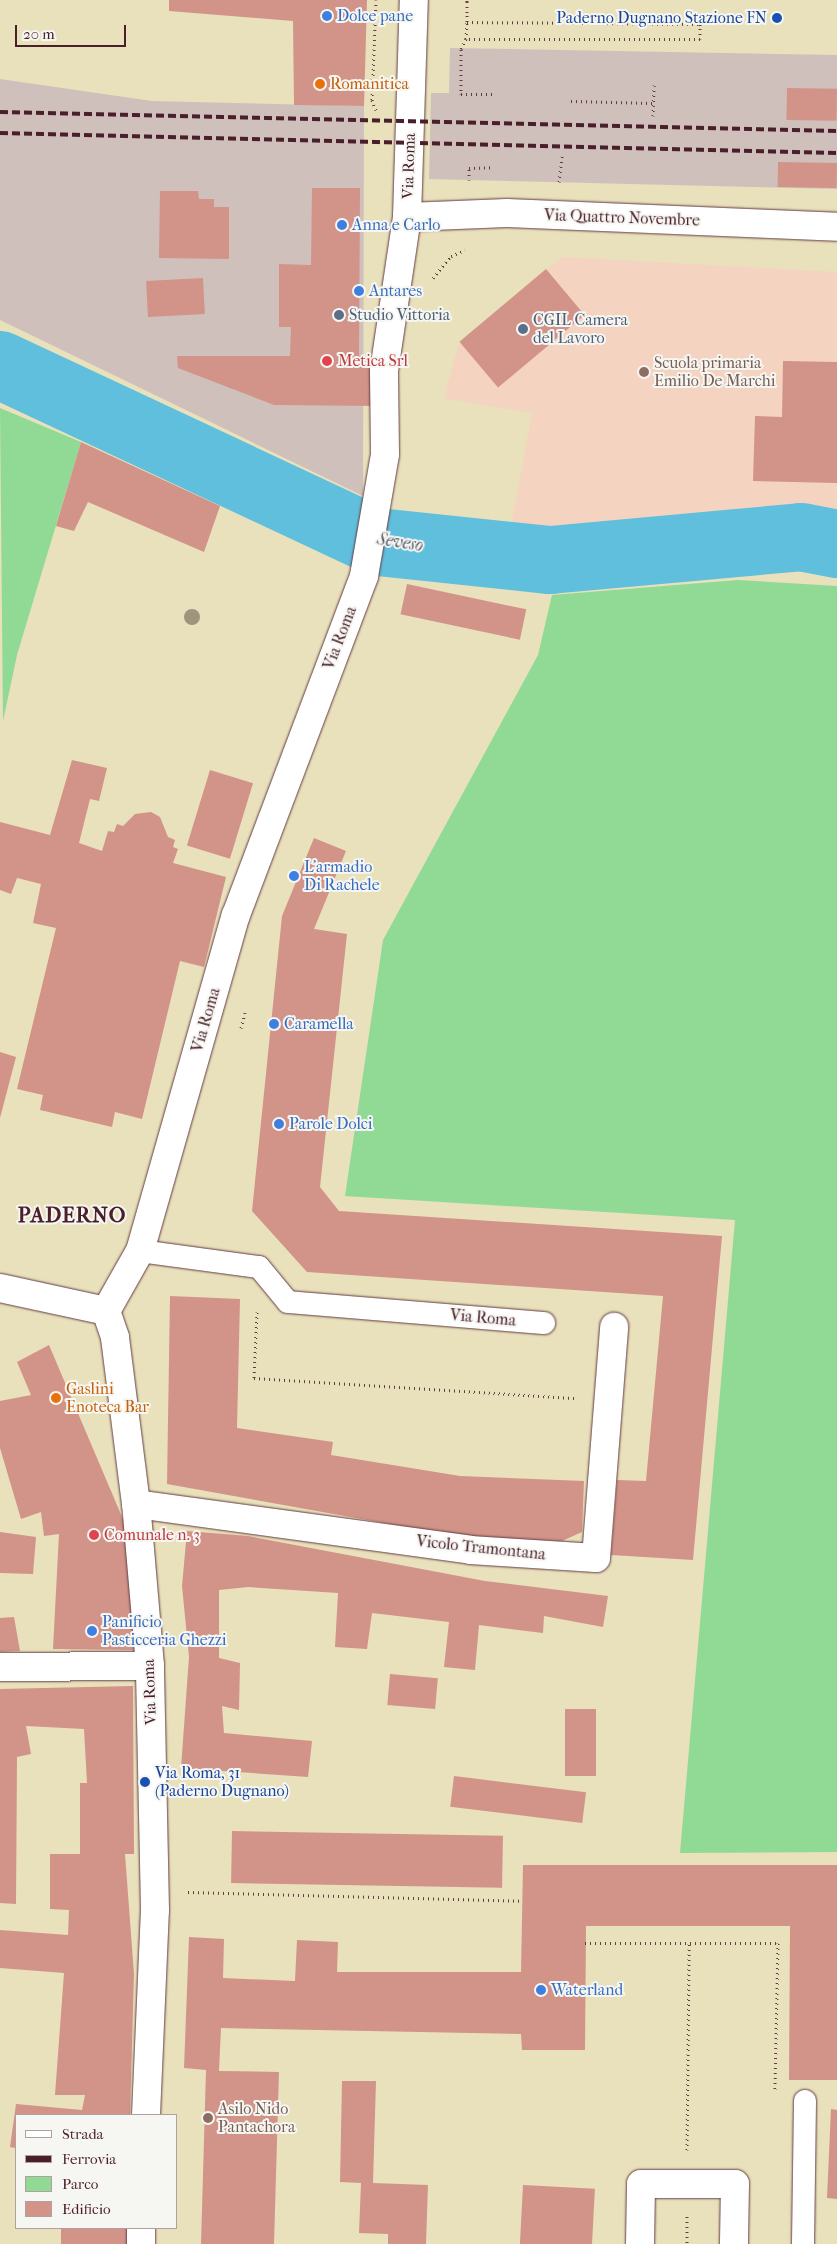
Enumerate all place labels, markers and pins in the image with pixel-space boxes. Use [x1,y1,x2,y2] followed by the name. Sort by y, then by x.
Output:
[337,6,413,26] place label: Dolce pane
[556,8,767,28] place label: Paderno Dugnano Stazione FN
[321,10,333,22] marker: Dolce pane
[771,12,783,24] marker: Paderno Dugnano Stazione FN
[330,74,409,94] place label: Romanitica
[314,78,326,90] marker: Romanitica
[352,215,440,235] place label: Anna e Carlo
[336,219,348,231] marker: Anna e Carlo
[369,281,422,301] place label: Antares
[353,285,365,297] marker: Antares
[349,305,450,325] place label: Studio Vittoria
[333,309,345,321] marker: Studio Vittoria
[533,310,628,348] place label: CGIL Camera del Lavoro
[517,323,529,335] marker: CGIL Camera del Lavoro
[338,351,408,371] place label: Metica Srl
[654,353,775,391] place label: Scuola primaria Emilio De Marchi
[320,354,334,368] marker: Metica Srl
[638,366,650,378] marker: Scuola primaria Emilio De Marchi
[304,857,380,895] place label: L'armadio Di Rachele
[288,870,300,882] marker: L'armadio Di Rachele
[284,1014,354,1034] place label: Caramella
[268,1018,280,1030] marker: Caramella
[289,1114,373,1134] place label: Parole Dolci
[273,1118,285,1130] marker: Parole Dolci
[66,1379,149,1417] place label: Gaslini Enoteca Bar
[50,1392,62,1404] marker: Gaslini Enoteca Bar
[104,1525,200,1545] place label: Comunale n. 3
[88,1529,100,1541] marker: Comunale n. 3
[102,1612,227,1650] place label: Panificio Pasticceria Ghezzi
[86,1625,98,1637] marker: Panificio Pasticceria Ghezzi
[155,1763,289,1801] place label: Via Roma, 31 (Paderno Dugnano)
[139,1776,151,1788] marker: Via Roma, 31 (Paderno Dugnano)
[551,1980,623,2000] place label: Waterland
[535,1984,547,1996] marker: Waterland
[218,2099,295,2137] place label: Asilo Nido Pantachora
[202,2112,214,2124] marker: Asilo Nido Pantachora

